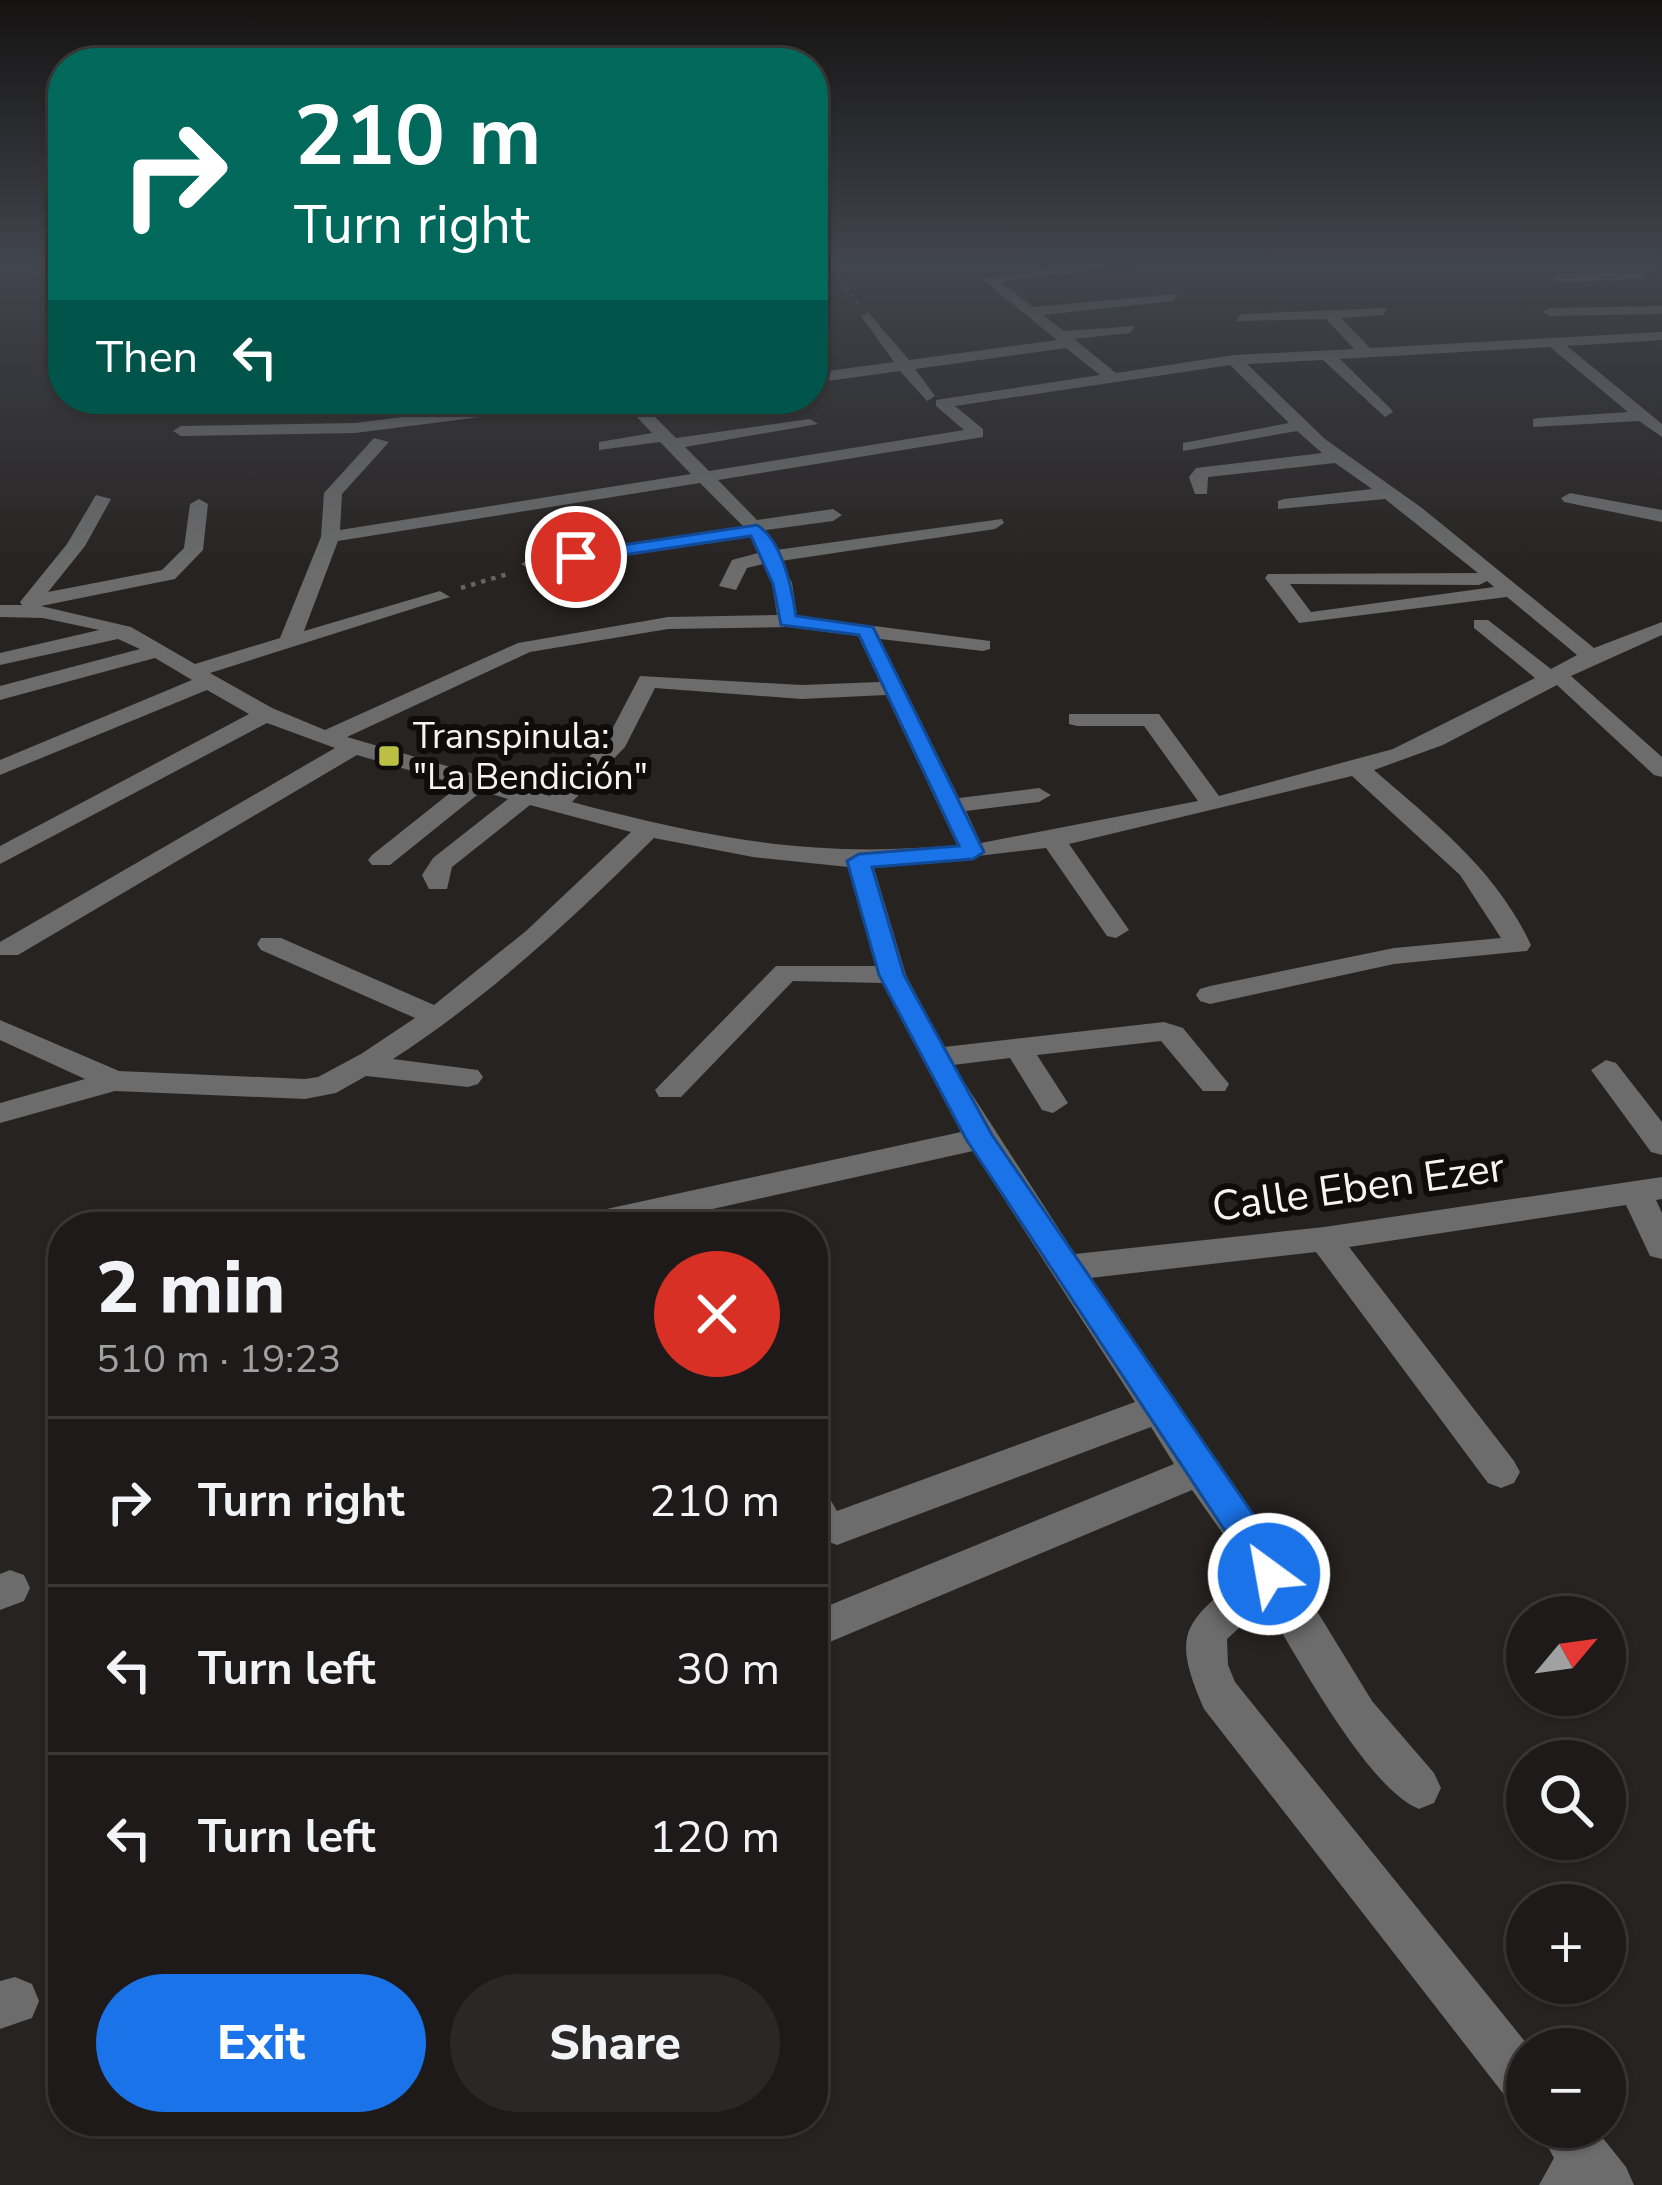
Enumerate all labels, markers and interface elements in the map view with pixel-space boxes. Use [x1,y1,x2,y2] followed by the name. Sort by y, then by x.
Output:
[294,79,542,194] text: 210 m
[96,96,252,252] icon: right
[294,188,530,262] text: Turn right
[222,324,288,390] icon: left
[96,327,198,388] text: Then
[525,506,627,608] pin
[543,524,609,590] icon: arrive
[413,712,648,802] place label: Transpinula: "La Bendición"
[376,743,402,769] marker: Transpinula: "La Bendición"
[1208,1139,1508,1236] street label: Calle Eben Ezer
[96,1239,285,1337] text: 2 min
[654,1251,780,1377] button: close
[96,1333,341,1386] text: 510 m · 19:23
[96,1469,162,1535] icon: right
[198,1471,405,1532] text: Turn right
[649,1471,780,1532] text: 210 m
[1206,1511,1332,1637] position arrow
[1506,1596,1626,1716] north arrow
[1506,1596,1626,2148] map controls
[96,1637,162,1703] icon: left
[198,1639,376,1700] text: Turn left
[676,1639,780,1700] text: 30 m
[1506,1740,1626,1860] button: search
[96,1805,162,1871] icon: left
[198,1807,376,1868] text: Turn left
[649,1807,780,1868] text: 120 m
[1506,1884,1626,2004] button: +
[96,1974,426,2112] button: Exit
[450,1974,780,2112] button: Share
[1506,2028,1626,2148] button: −

